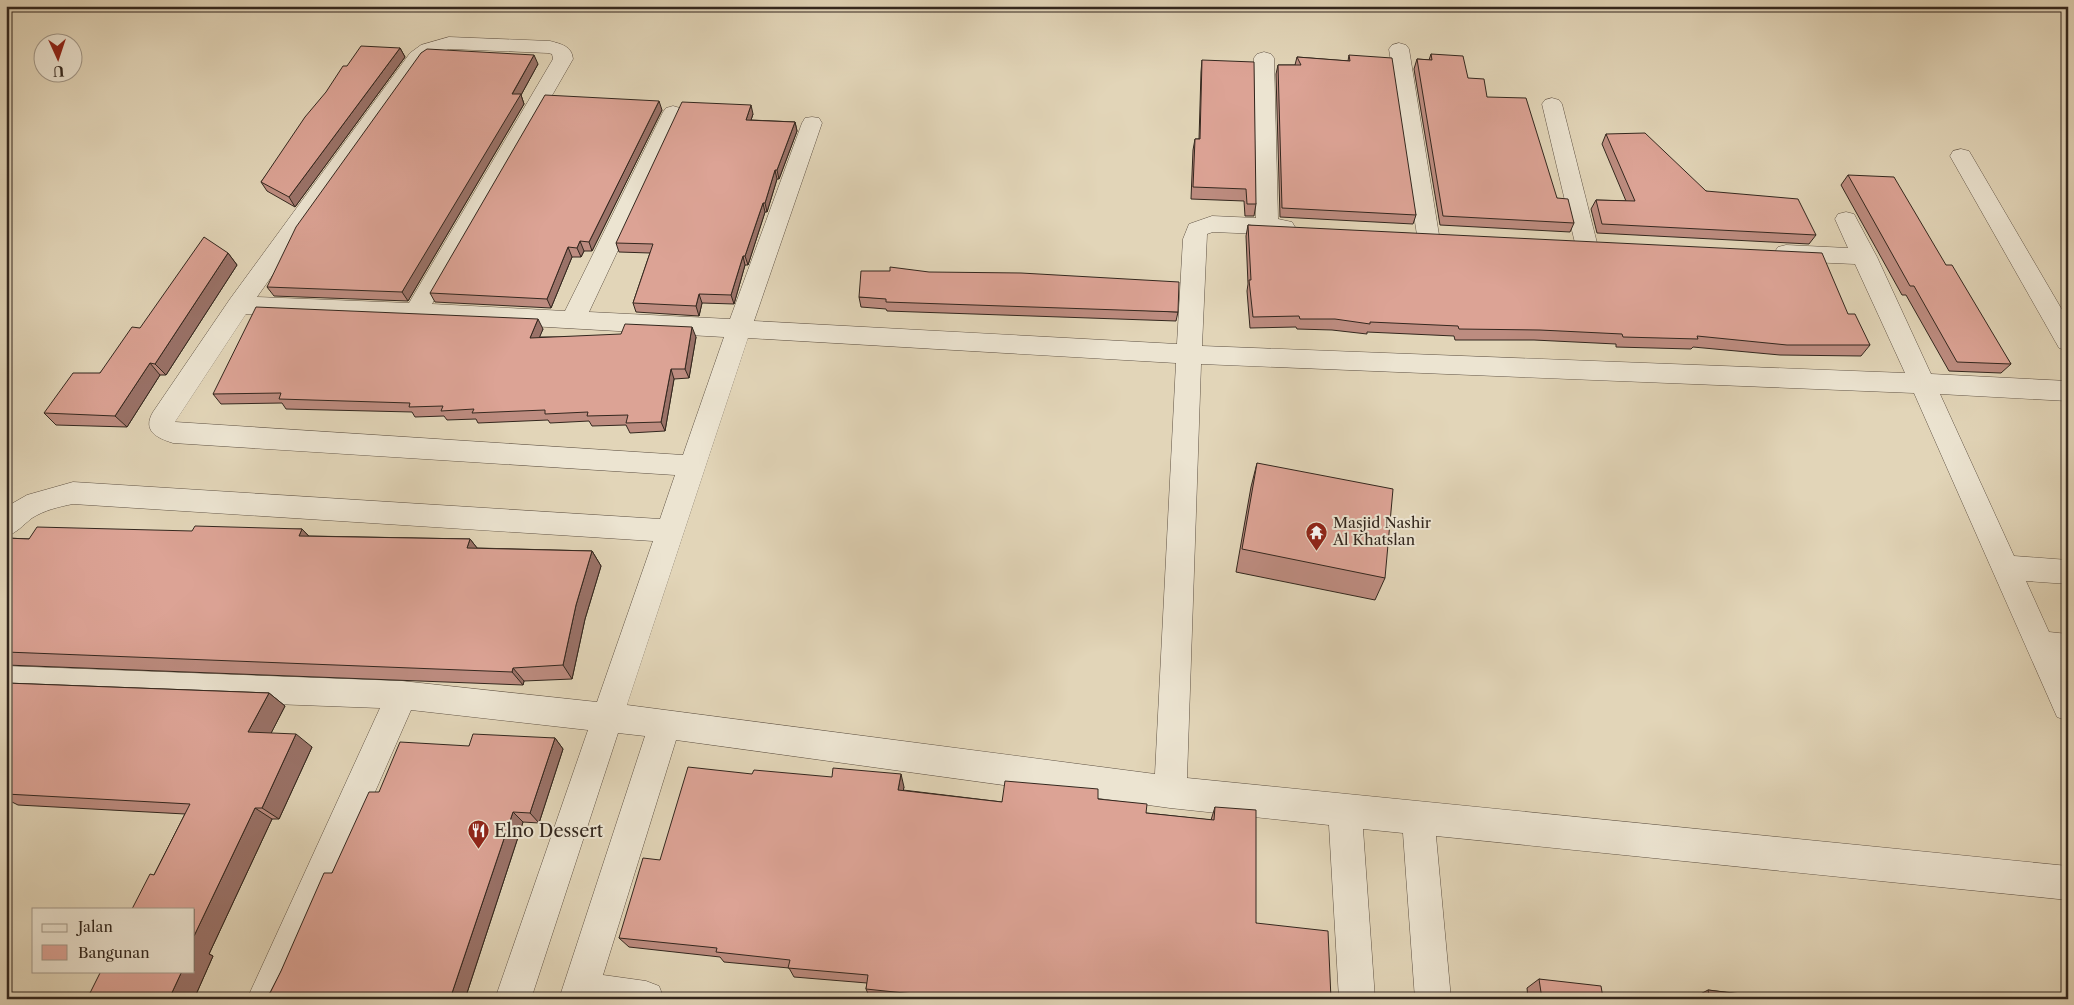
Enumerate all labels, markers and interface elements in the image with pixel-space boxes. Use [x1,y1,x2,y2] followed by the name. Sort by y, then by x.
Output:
[32,32,82,82] north arrow
[52,62,65,80] text: U
[1332,513,1432,549] place label: Masjid Nashir Al Khatslan
[1305,520,1329,551] temple icon: Masjid Nashir Al Khatslan
[466,819,490,850] restaurant icon: Elno Dessert
[494,820,604,842] place label: Elno Dessert
[32,908,195,972] legend
[76,917,113,936] text: Jalan
[78,943,150,962] text: Bangunan

